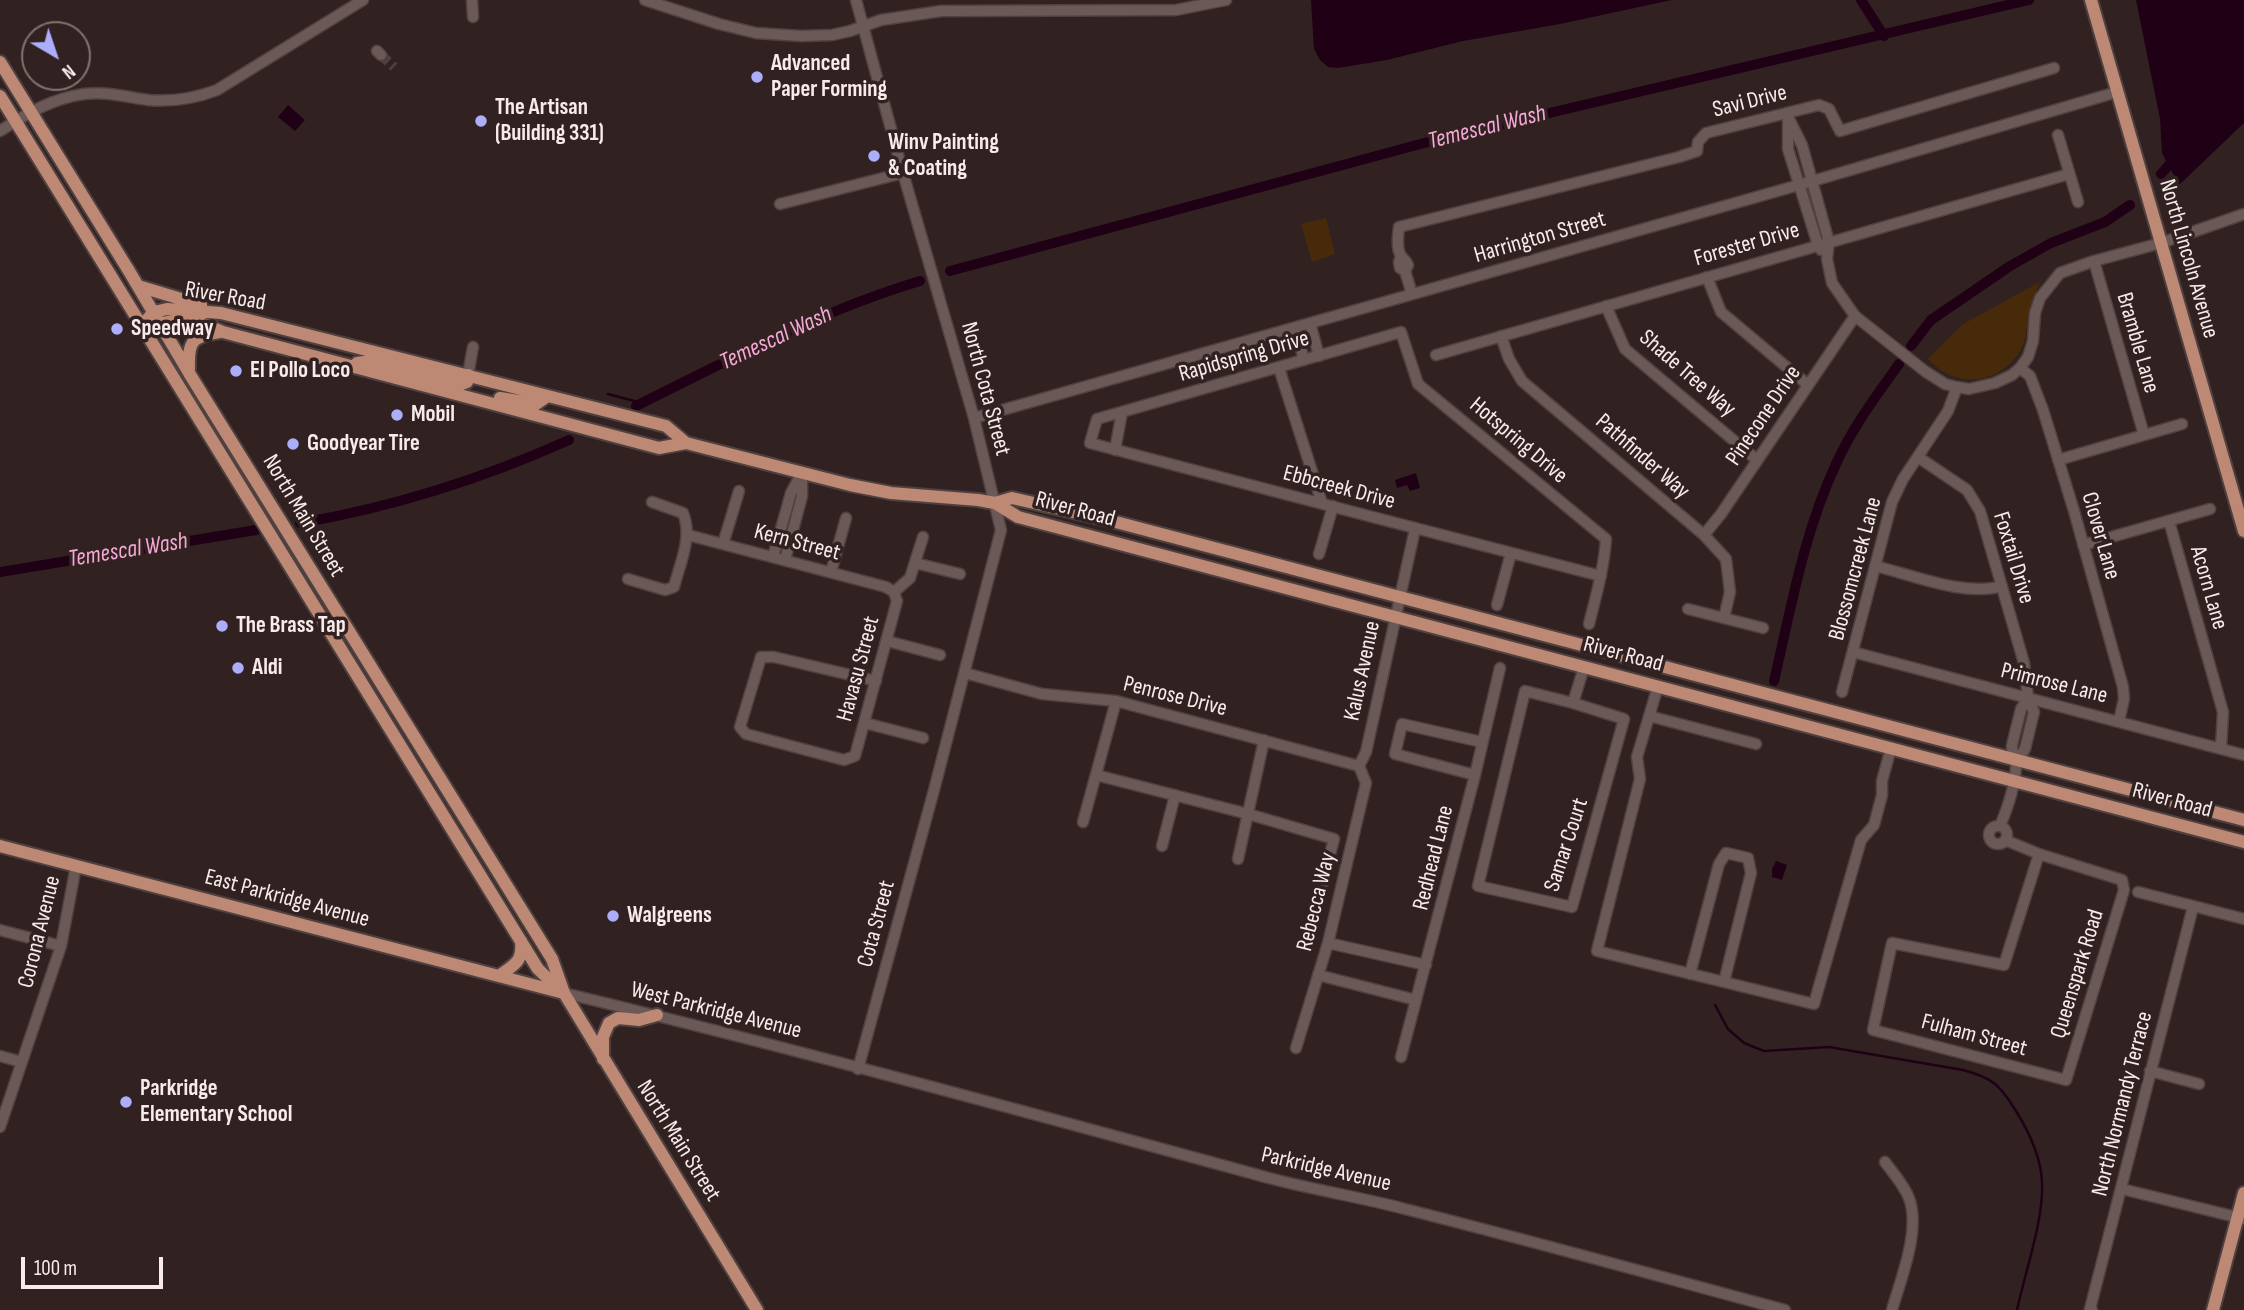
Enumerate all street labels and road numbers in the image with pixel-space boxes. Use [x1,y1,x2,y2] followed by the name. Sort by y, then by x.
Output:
[1710,79,1790,125] street label: Savi Drive
[2152,176,2224,342] street label: North Lincoln Avenue
[1471,206,1609,270] street label: Harrington Street
[1691,217,1803,273] street label: Forester Drive
[183,276,267,318] street label: River Road
[2110,290,2164,396] street label: Bramble Lane
[954,319,1016,459] street label: North Cota Street
[1176,325,1312,389] street label: Rapidspring Drive
[1633,325,1741,423] street label: Shade Tree Way
[1721,361,1807,471] street label: Pinecone Drive
[1463,392,1573,490] street label: Hotspring Drive
[1589,409,1695,505] street label: Pathfinder Way
[256,450,350,582] street label: North Main Street
[1280,460,1398,516] street label: Ebbcreek Drive
[1032,486,1118,534] street label: River Road
[2074,489,2126,583] street label: Clover Lane
[1824,494,1888,644] street label: Blossomcreek Lane
[1986,509,2040,607] street label: Foxtail Drive
[751,518,843,568] street label: Kern Street
[2183,543,2233,633] street label: Acorn Lane
[832,613,886,725] street label: Havasu Street
[1339,619,1387,723] street label: Kalus Avenue
[1580,631,1666,679] street label: River Road
[1998,657,2110,711] street label: Primrose Lane
[1120,671,1230,723] street label: Penrose Drive
[2129,777,2215,825] street label: River Road
[1539,795,1595,895] street label: Samar Court
[1408,803,1460,913] street label: Redhead Lane
[1291,850,1343,954] street label: Rebecca Way
[202,864,372,934] street label: East Parkridge Avenue
[13,873,67,991] street label: Corona Avenue
[852,878,902,970] street label: Cota Street
[2045,906,2111,1042] street label: Queenspark Road
[628,976,804,1046] street label: West Parkridge Avenue
[1918,1009,2030,1063] street label: Fulham Street
[2087,1009,2159,1199] street label: North Normandy Terrace
[630,1075,726,1207] street label: North Main Street
[1258,1142,1394,1198] street label: Parkridge Avenue

